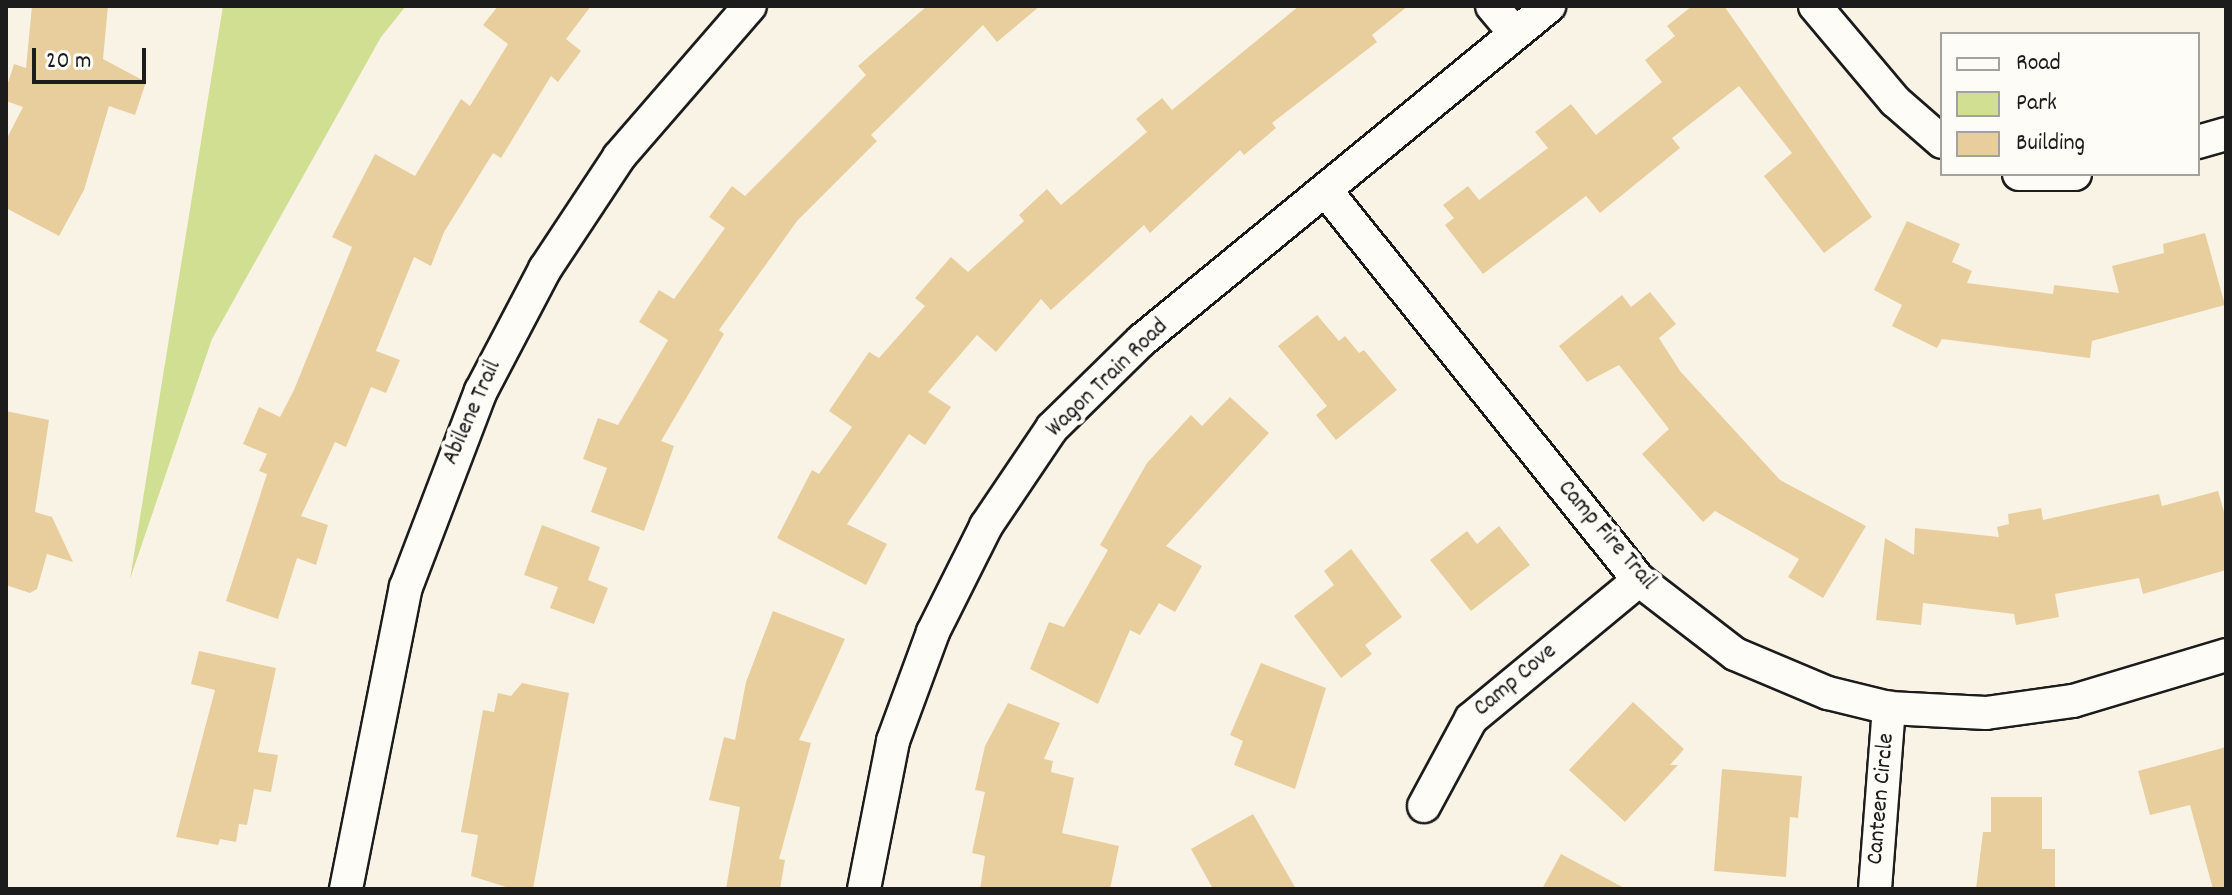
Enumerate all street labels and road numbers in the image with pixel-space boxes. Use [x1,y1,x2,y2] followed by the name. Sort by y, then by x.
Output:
[1041,314,1175,444] street label: Wagon Train Road
[437,356,509,470] street label: Abilene Trail
[1550,475,1662,597] street label: Camp Fire Trail
[1469,638,1563,724] street label: Camp Cove
[1862,732,1902,866] street label: Canteen Circle

